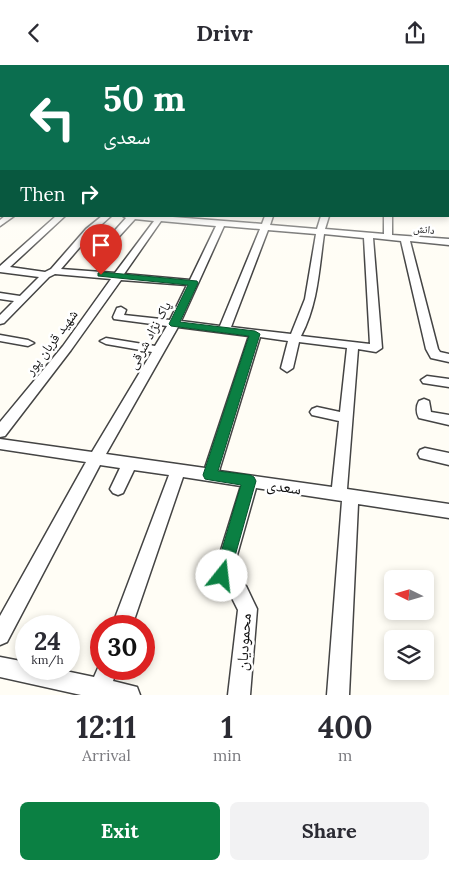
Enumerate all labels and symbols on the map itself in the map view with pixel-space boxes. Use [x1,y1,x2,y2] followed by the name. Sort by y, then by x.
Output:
[413,221,436,237] street label: دانش
[80,224,122,275] pin
[123,298,175,372] street label: پاک نژاد شرقی
[20,306,82,379] street label: شهید قربان پور
[265,474,303,499] street label: سعدی
[195,549,247,601] position arrow
[384,570,434,620] north arrow
[231,613,256,671] street label: محمودیان
[90,615,155,680] speed limit sign: 30

